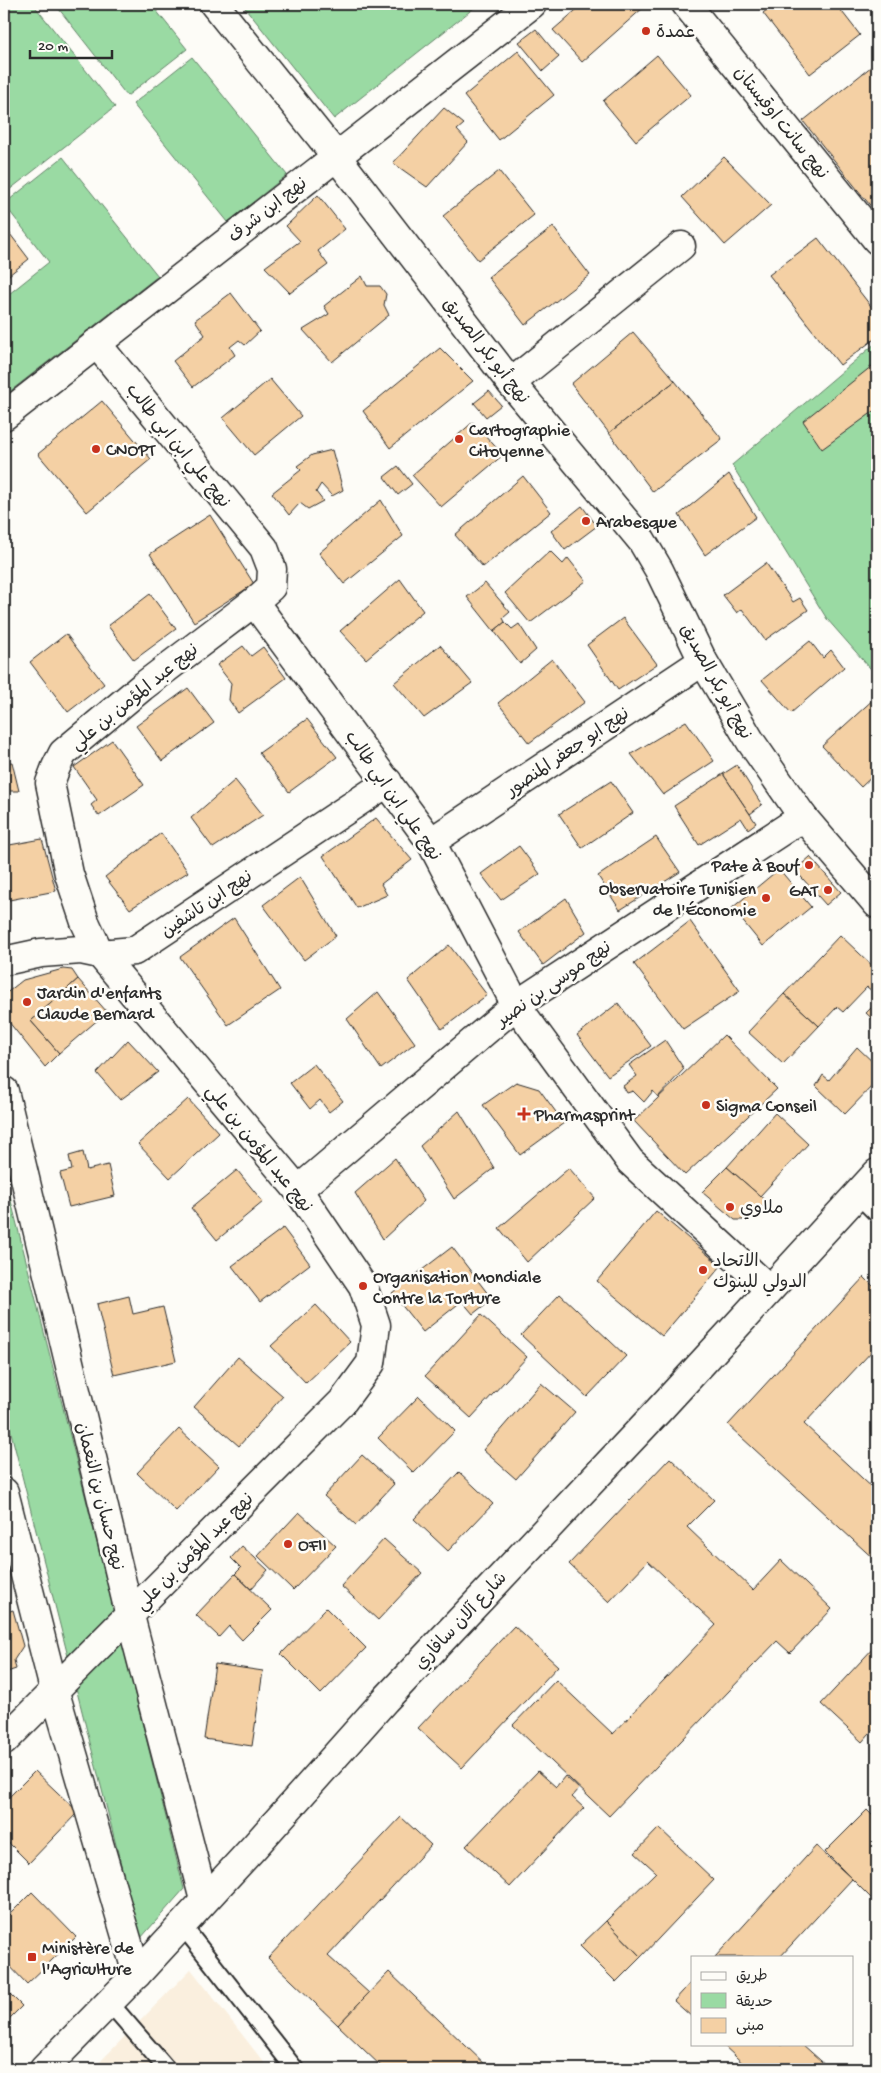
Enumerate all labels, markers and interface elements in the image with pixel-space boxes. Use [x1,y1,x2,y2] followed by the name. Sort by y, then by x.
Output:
[656,23,695,44] place label: عمدة
[640,25,652,37] marker: عمدة
[30,28,112,60] scale bar
[38,38,68,56] text: 20 m
[728,63,832,184] street label: نهج سانت اوقيستان
[225,174,312,248] street label: نهج ابن شرف
[437,293,535,409] street label: نهج أبو بكر الصديق
[118,380,234,515] street label: نهج علي ابن ابي طالب
[469,421,571,463] place label: Cartographie Citoyenne
[453,433,465,445] marker: Cartographie Citoyenne
[106,441,156,462] place label: CNOPT
[90,443,102,455] marker: CNOPT
[596,513,678,534] place label: Arabesque
[580,515,592,527] marker: Arabesque
[674,620,757,744] street label: نهج أبو بكر الصديق
[68,640,205,758] street label: نهج عبد المؤمن بن علي
[501,704,634,803] street label: نهج ابو جعفر المنصور
[337,727,445,867] street label: نهج علي ابن ابي طالب
[710,857,800,878] place label: Pate à Bouf
[803,859,815,871] marker: Pate à Bouf
[158,867,257,943] street label: نهج ابن تاشفين
[599,880,757,922] place label: Observatoire Tunisien de l'Économie
[789,882,819,903] place label: GAT
[822,884,834,896] marker: GAT
[760,892,772,904] marker: Observatoire Tunisien de l'Économie
[491,937,616,1034] street label: نهج موسى بن نصير
[37,984,163,1026] place label: Jardin d'enfants Claude Bernard
[21,996,33,1008] marker: Jardin d'enfants Claude Bernard
[198,1082,316,1219] street label: نهج عبد المؤمن بن علي
[716,1097,817,1118] place label: Sigma Conseil
[700,1099,712,1111] marker: Sigma Conseil
[533,1106,636,1127] place label: Pharmasprint
[518,1108,530,1120] marker: Pharmasprint
[740,1199,783,1220] place label: ملاوي
[724,1201,736,1213] marker: ملاوي
[713,1252,807,1297] place label: الاتحاد الدولي للبنوك
[697,1264,709,1276] marker: الاتحاد الدولي للبنوك
[373,1268,542,1310] place label: Organisation Mondiale Contre la Torture
[357,1280,369,1292] marker: Organisation Mondiale Contre la Torture
[70,1420,127,1573] street label: نهج حسان بن النعمان
[132,1489,261,1618] street label: نهج عبد المؤمن بن علي
[298,1536,327,1557] place label: OFII
[282,1538,294,1550] marker: OFII
[410,1568,512,1675] street label: شارع آلان سافاري
[42,1939,135,1981] place label: Ministère de l'Agriculture
[26,1951,38,1963] marker: Ministère de l'Agriculture
[691,1956,854,2046] legend
[736,1968,768,1986] text: طريق
[736,1994,773,2012] text: حديقة
[736,2018,764,2036] text: مبنى

